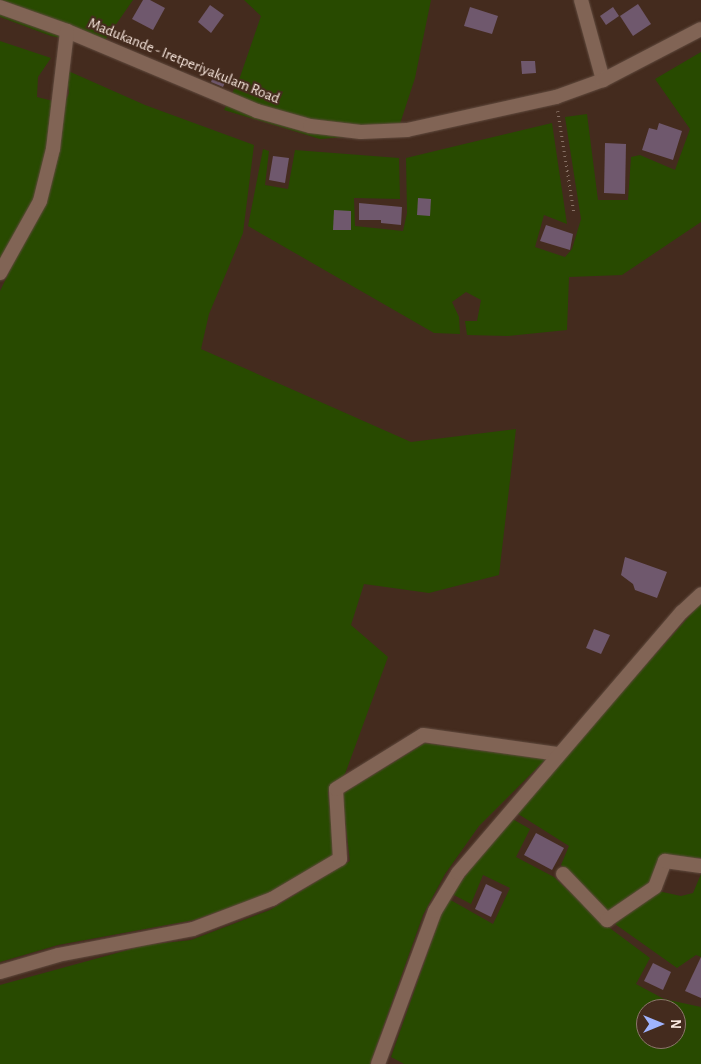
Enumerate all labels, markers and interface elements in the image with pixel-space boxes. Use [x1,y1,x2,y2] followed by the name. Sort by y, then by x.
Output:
[86,14,282,108] street label: Madukande - Iretperiyakulam Road
[636,999,686,1049] north arrow
[668,1019,682,1029] text: N

